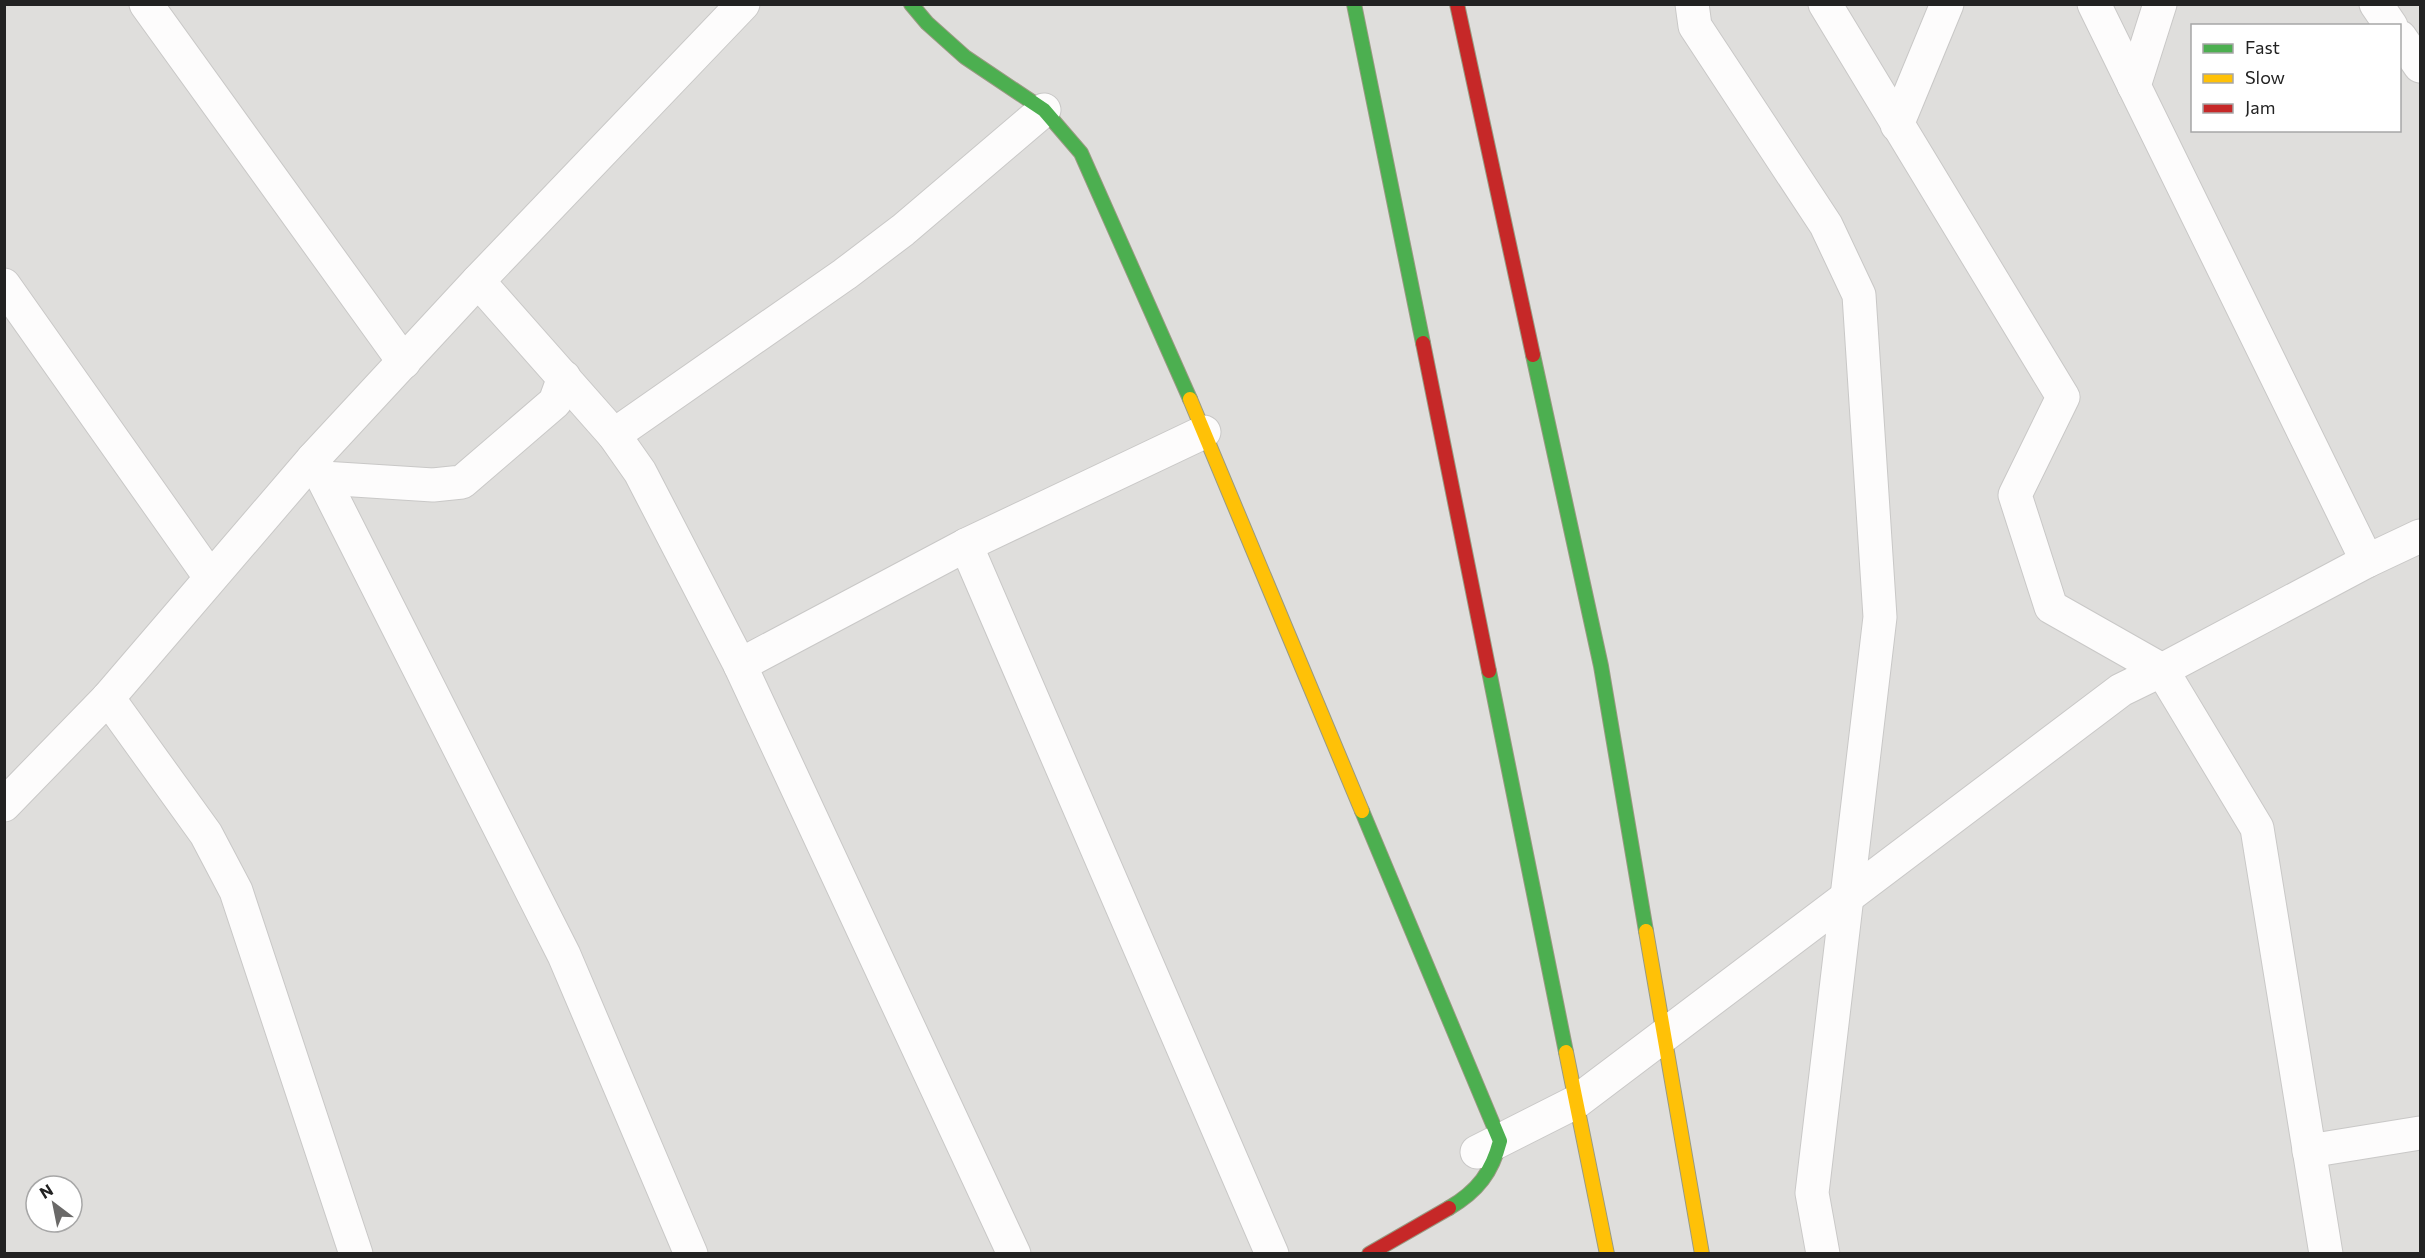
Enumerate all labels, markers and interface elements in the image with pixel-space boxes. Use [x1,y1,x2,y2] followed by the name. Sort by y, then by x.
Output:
[2191,24,2401,132] legend
[2245,36,2280,58] text: Fast
[2245,66,2285,88] text: Slow
[2245,96,2275,118] text: Jam
[24,1174,84,1234] north arrow
[36,1180,56,1202] text: N

